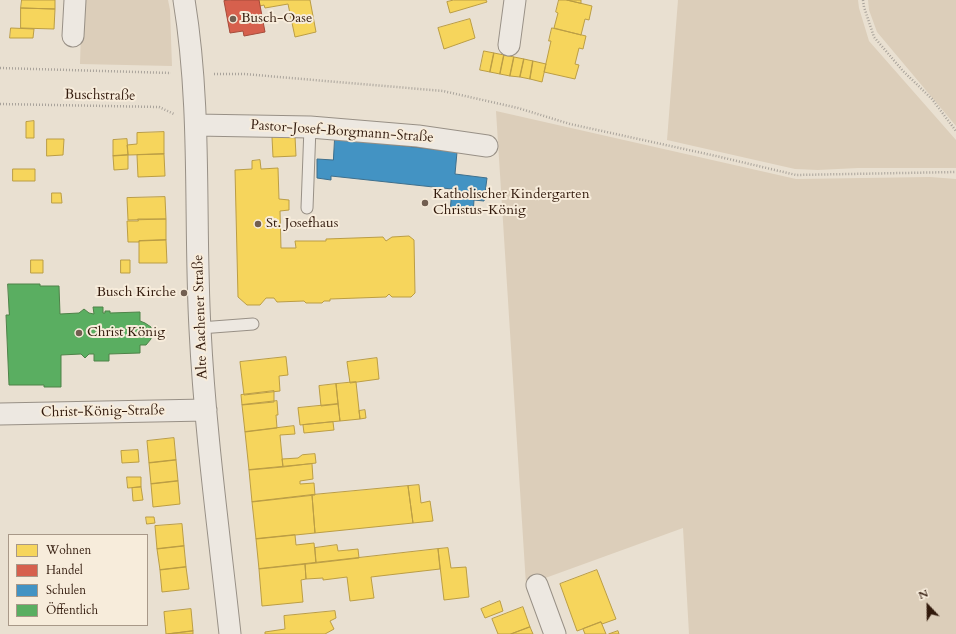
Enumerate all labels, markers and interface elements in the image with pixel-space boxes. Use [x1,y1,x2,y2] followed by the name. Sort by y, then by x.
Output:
[241,11,312,27] place label: Busch-Oase
[228,14,238,24] marker: Busch-Oase
[64,87,136,105] street label: Buschstraße
[250,117,434,147] street label: Pastor-Josef-Borgmann-Straße
[433,187,590,220] place label: Katholischer Kindergarten Christus-König
[420,198,430,208] marker: Katholischer Kindergarten Christus-König
[266,216,338,232] place label: St. Josefhaus
[253,219,263,229] marker: St. Josefhaus
[190,254,212,380] street label: Alte Aachener Straße
[96,285,176,301] place label: Busch Kirche
[179,288,189,298] marker: Busch Kirche
[87,325,165,341] place label: Christ König
[74,328,84,338] marker: Christ König
[41,403,165,421] street label: Christ-König-Straße
[8,534,148,626] legend
[46,542,91,558] text: Wohnen
[46,562,83,578] text: Handel
[46,582,86,598] text: Schulen
[908,586,948,626] north arrow
[916,586,931,603] text: N
[46,602,98,618] text: Öffentlich

